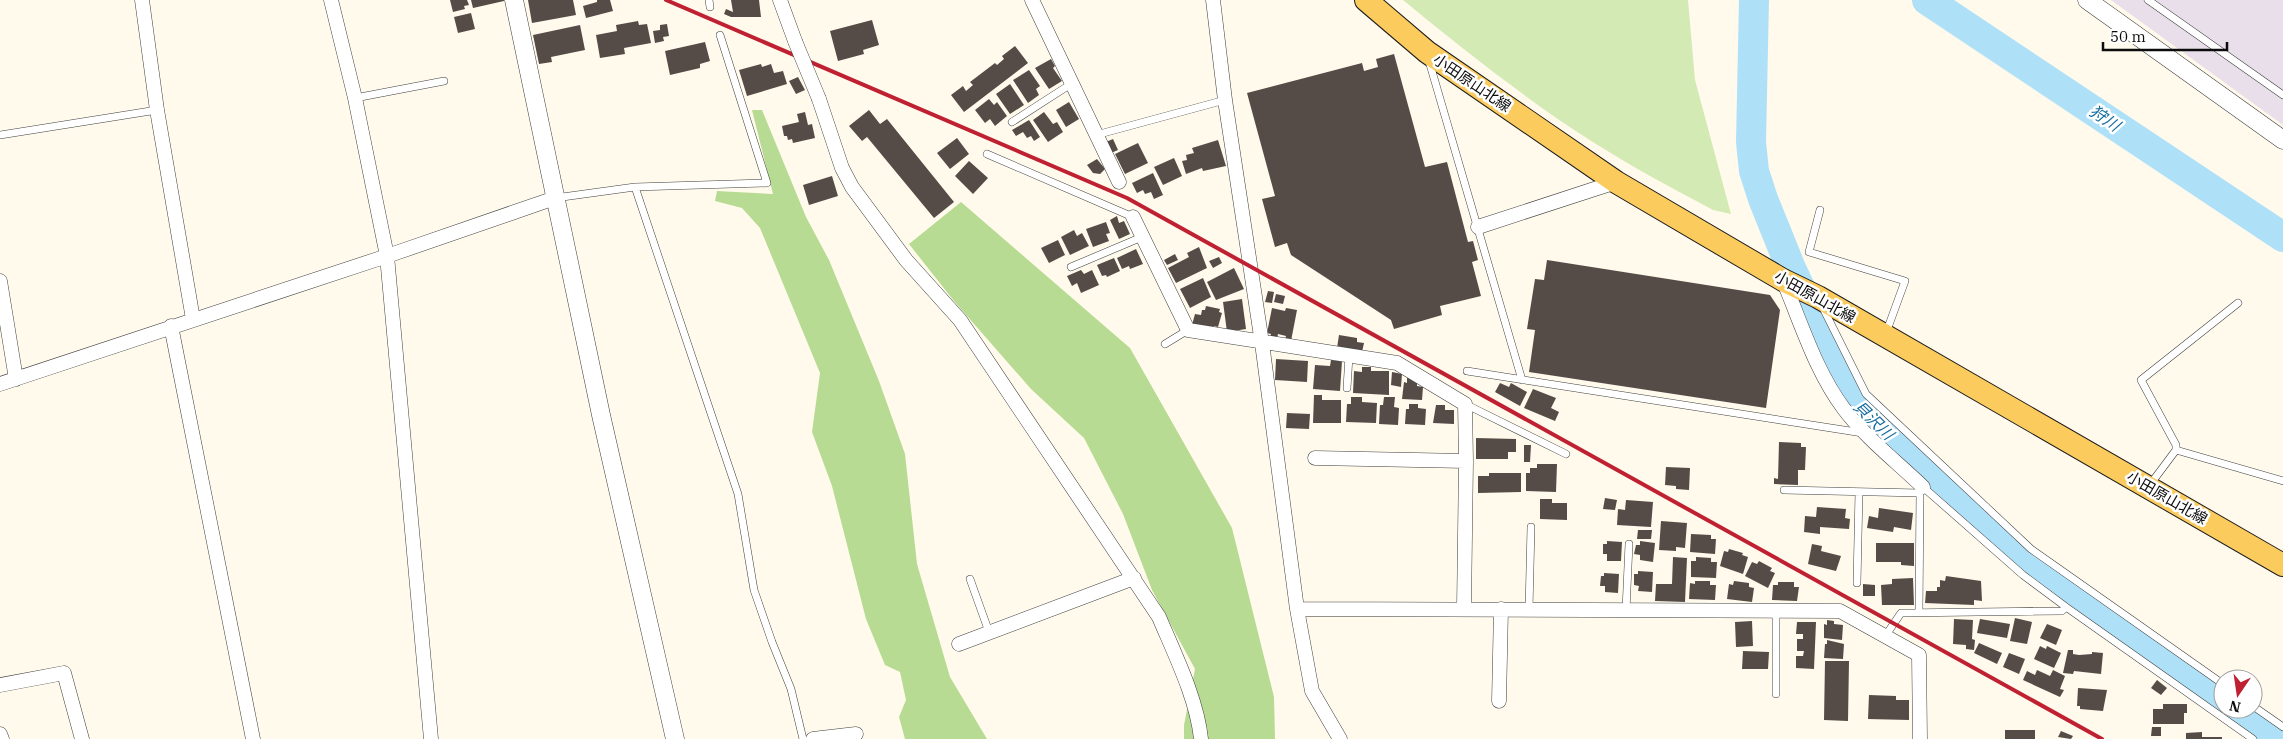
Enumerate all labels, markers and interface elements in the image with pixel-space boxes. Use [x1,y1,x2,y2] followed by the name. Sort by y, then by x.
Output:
[2103,20,2227,52] scale bar
[2110,27,2146,46] text: 50 m
[1430,50,1515,116] street label: 小田原山北線
[2086,101,2126,136] water label: 狩川
[1771,266,1859,327] street label: 小田原山北線
[1850,396,1900,445] water label: 貝沢川
[2124,467,2211,528] street label: 小田原山北線
[2213,669,2263,719] north arrow
[2228,697,2242,717] text: N

